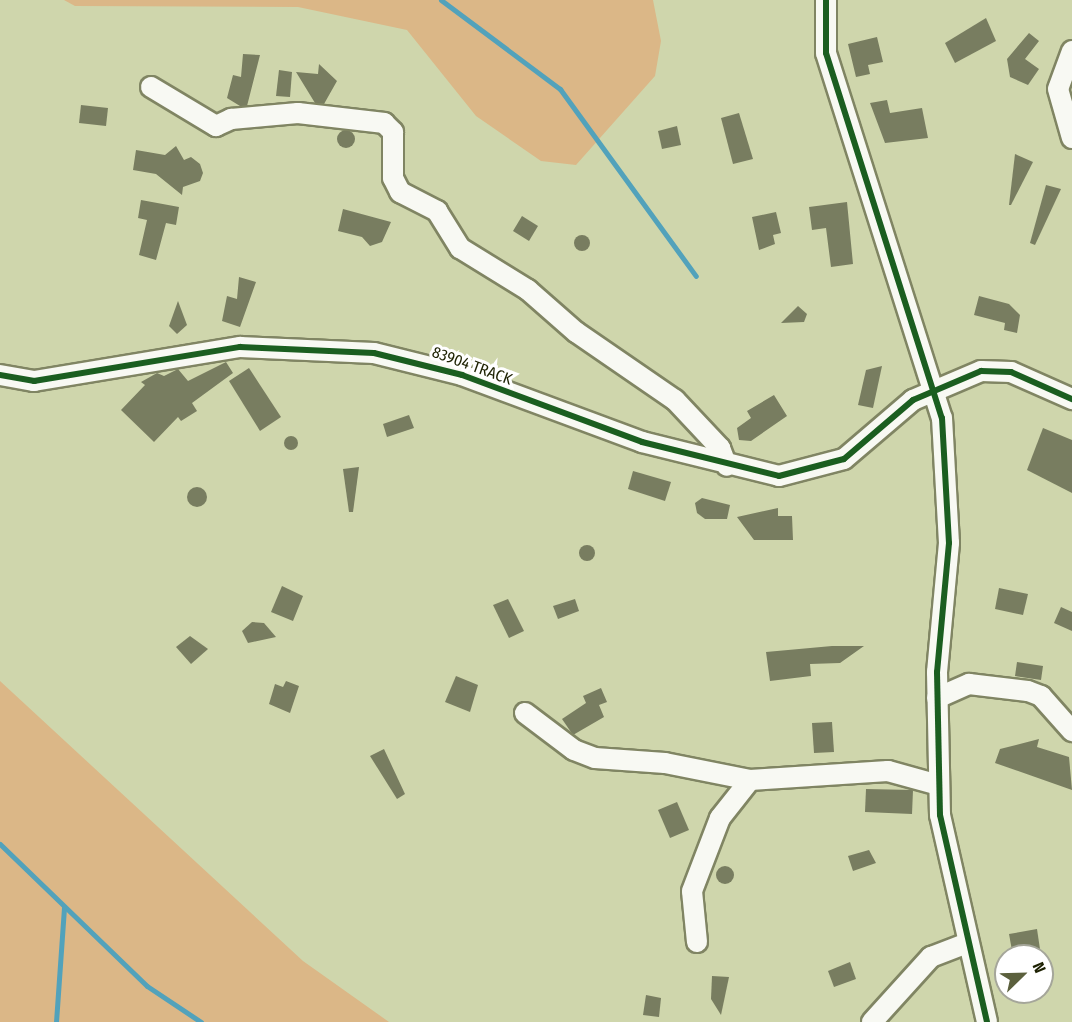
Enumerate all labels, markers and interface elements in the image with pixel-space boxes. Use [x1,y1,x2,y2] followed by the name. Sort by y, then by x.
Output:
[429,343,515,389] street label: 83904 TRACK
[994,944,1054,1004] north arrow
[1029,959,1050,976] text: N

